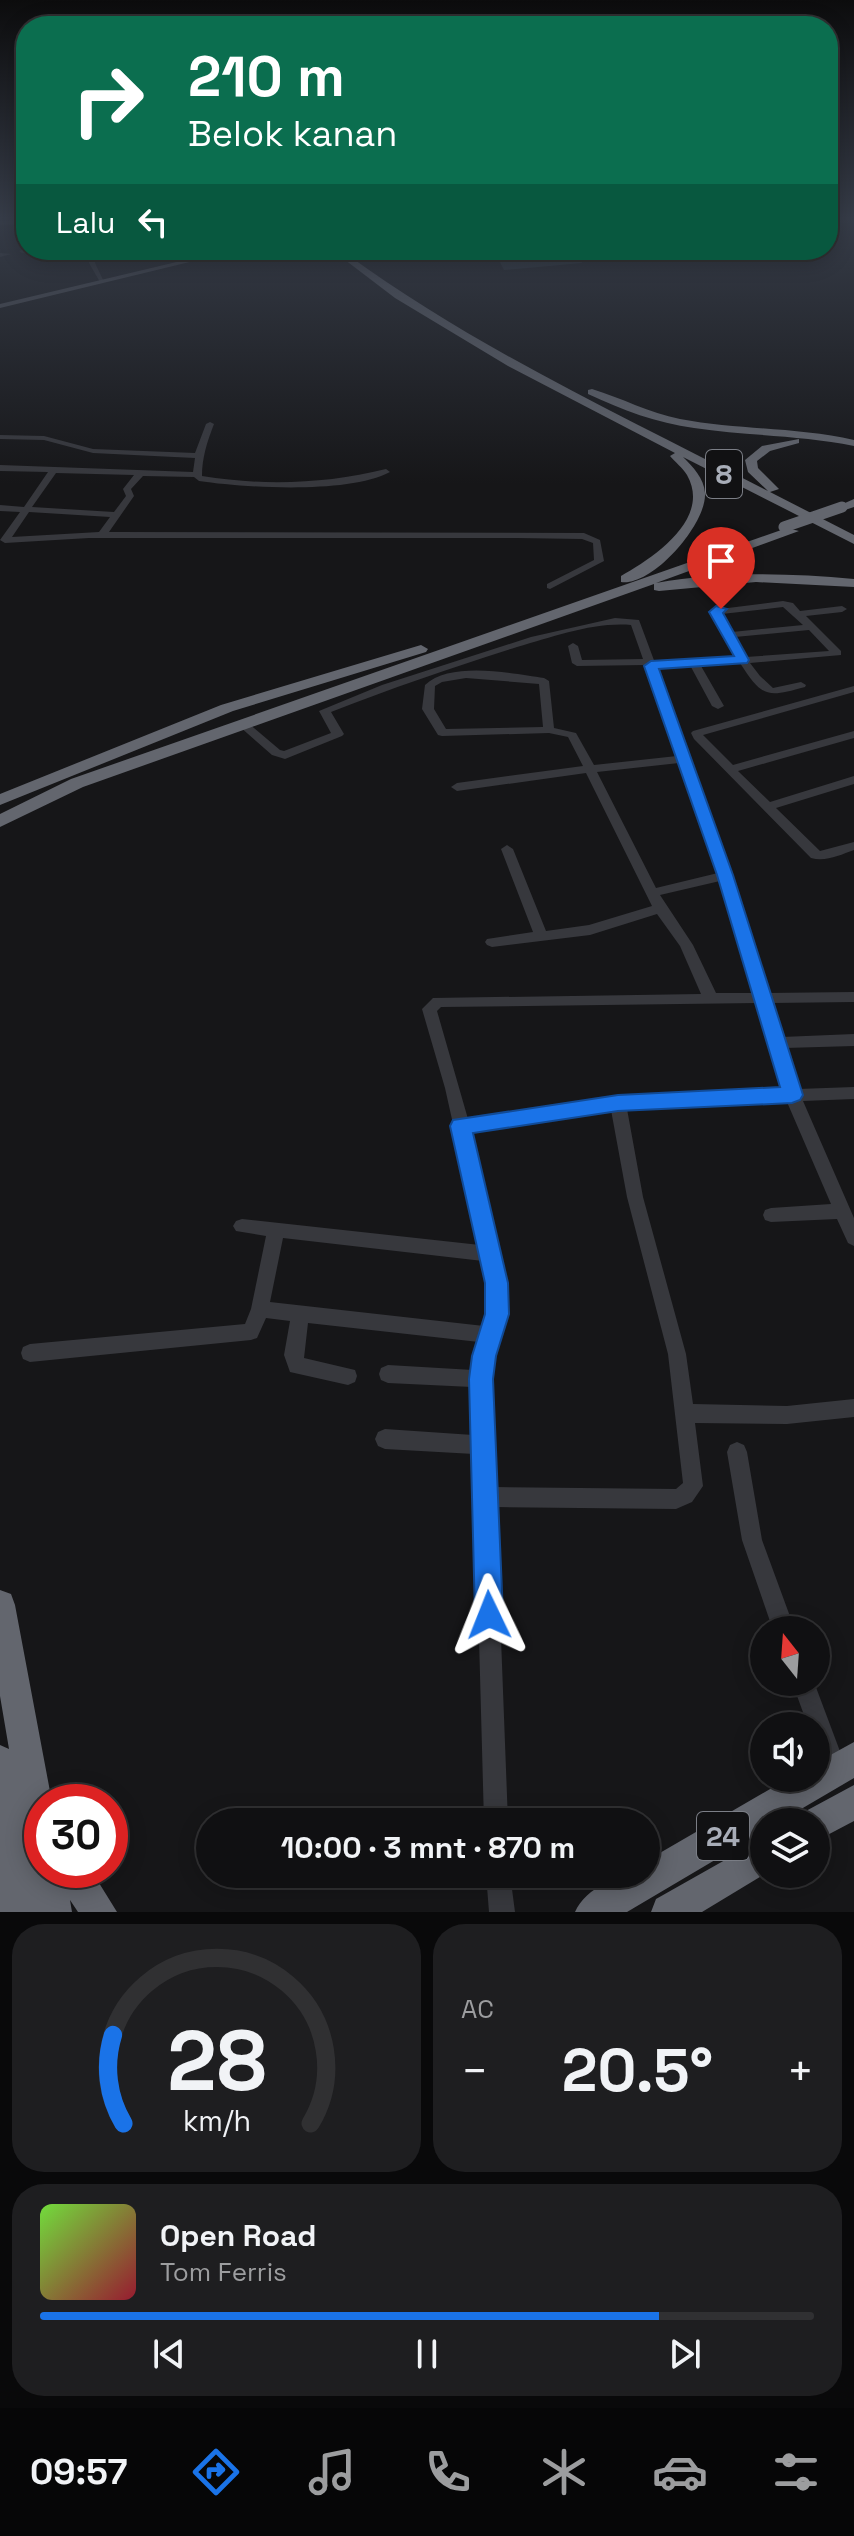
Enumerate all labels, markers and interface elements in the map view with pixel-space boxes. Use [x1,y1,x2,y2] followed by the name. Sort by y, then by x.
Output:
[188,41,345,112] text: 210 m
[56,48,160,152] icon: right
[188,111,397,157] text: Belok kanan
[131,200,175,244] icon: left
[56,203,115,242] text: Lalu
[706,450,742,498] road number: 8
[687,527,755,609] pin
[699,539,743,583] icon: arrive
[447,1573,531,1657] position arrow
[750,1616,830,1696] north arrow
[750,1616,830,1888] map controls
[750,1712,830,1792] button: sound
[24,1784,128,1888] speed limit sign: 30
[750,1808,830,1888] button: layers
[697,1812,749,1860] road number: 24
[281,1828,575,1867] text: 10:00 · 3 mnt · 870 m
[461,1992,494,2026] text: AC
[167,2008,266,2114] text: 28
[562,2032,713,2109] text: 20.5°
[461,2043,488,2099] text: −
[787,2043,814,2099] text: +
[182,2103,251,2139] text: km/h
[160,2216,316,2255] text: Open Road
[160,2255,287,2289] text: Tom Ferris
[147,2332,191,2376] icon: previous
[405,2332,449,2376] icon: pause
[663,2332,707,2376] icon: next
[188,2444,244,2500] icon: directions
[304,2444,360,2500] icon: music
[420,2444,476,2500] icon: phone
[536,2444,592,2500] icon: climate
[652,2444,708,2500] icon: car
[768,2444,824,2500] icon: filters
[30,2449,127,2495] text: 09:57

